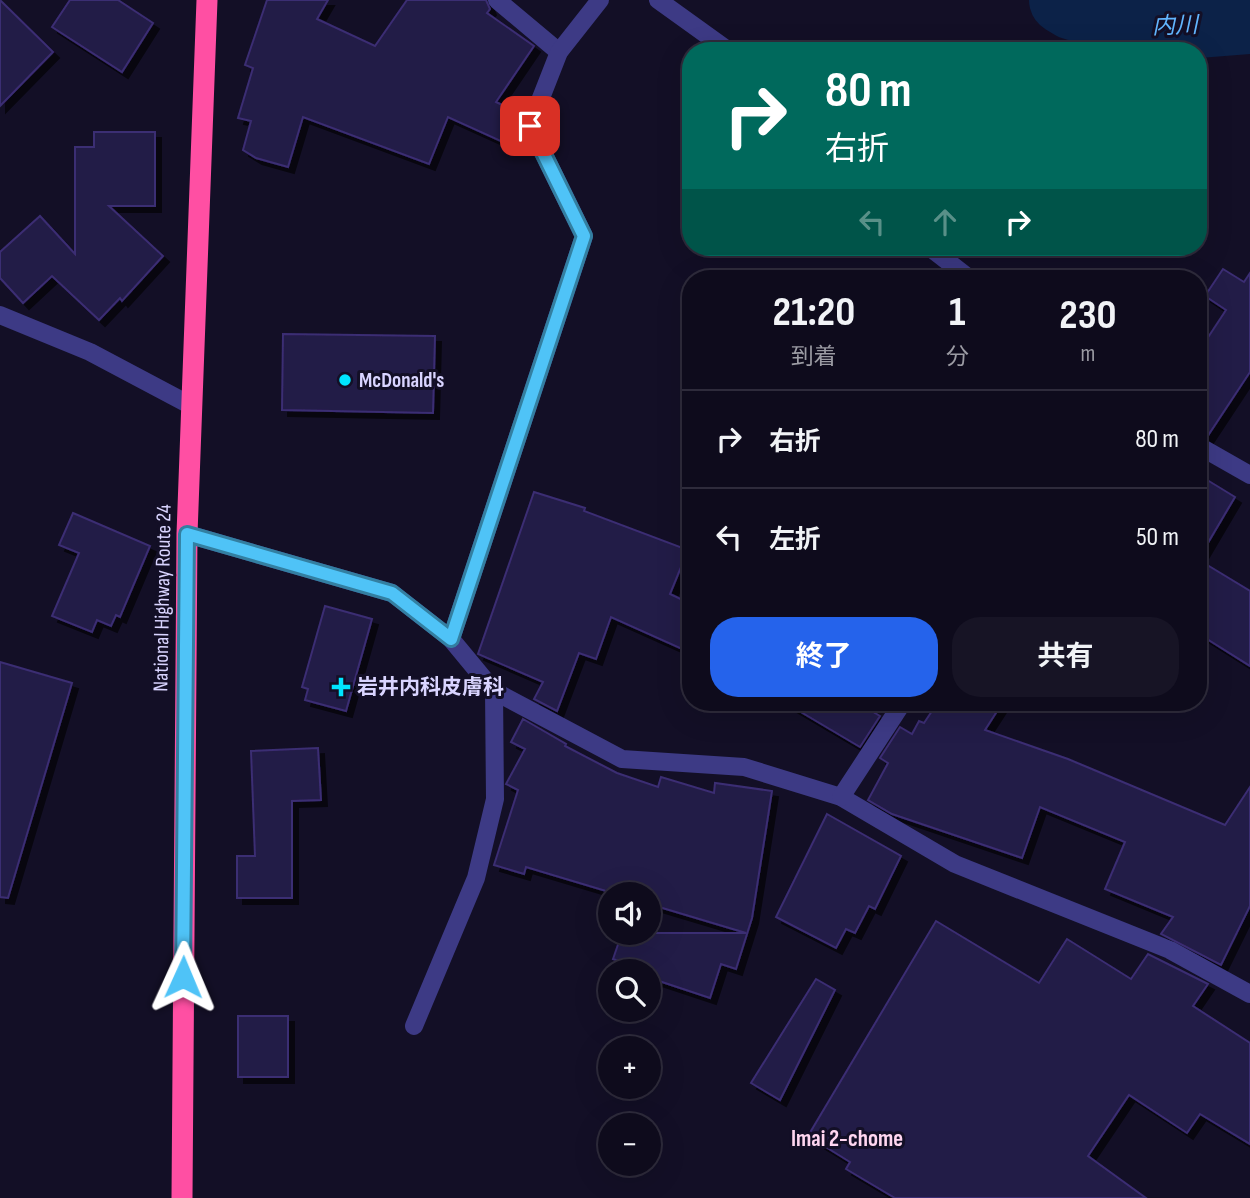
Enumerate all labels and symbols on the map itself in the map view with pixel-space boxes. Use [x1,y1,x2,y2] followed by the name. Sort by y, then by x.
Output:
[1152,11,1202,41] water label: 内川
[500,96,560,156] pin
[359,368,444,393] place label: McDonald's
[337,372,353,388] marker: McDonald's
[148,504,177,692] street label: National Highway Route 24
[357,675,504,700] place label: 岩井内科皮膚科
[331,677,351,697] marker: 岩井内科皮膚科
[146,940,220,1014] position arrow
[791,1125,903,1153] district label: Imai 2-chome

